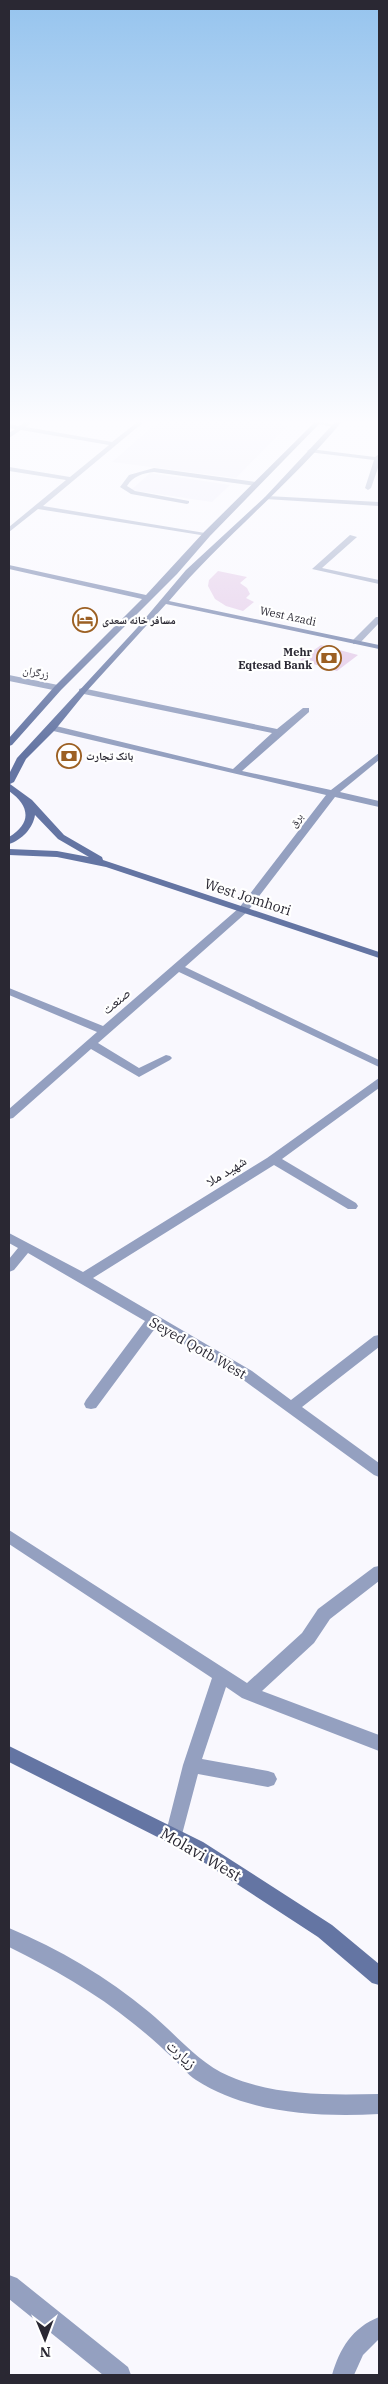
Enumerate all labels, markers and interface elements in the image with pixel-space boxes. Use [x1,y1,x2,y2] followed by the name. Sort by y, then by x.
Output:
[259,603,318,629] street label: West Azadi
[72,607,98,633] hotel icon: مسافر خانه سعدی
[102,613,176,628] place label: مسافر خانه سعدی
[238,645,313,672] place label: Mehr Eqtesad Bank
[316,645,342,671] bank icon: Mehr Eqtesad Bank
[22,663,50,681] street label: زرگران
[56,743,82,769] bank icon: بانک تجارت
[86,749,133,763] place label: بانک تجارت
[286,810,306,830] street label: برق
[202,875,294,919] street label: West Jomhori
[98,984,134,1018] street label: صنعت
[202,1152,250,1190] street label: شهید ملا
[146,1313,250,1383] street label: Seyed Qotb West
[157,1823,245,1885] street label: Molavi West
[163,2035,201,2073] street label: زیارت
[20,2314,70,2364] north arrow
[40,2343,51,2361] text: N

